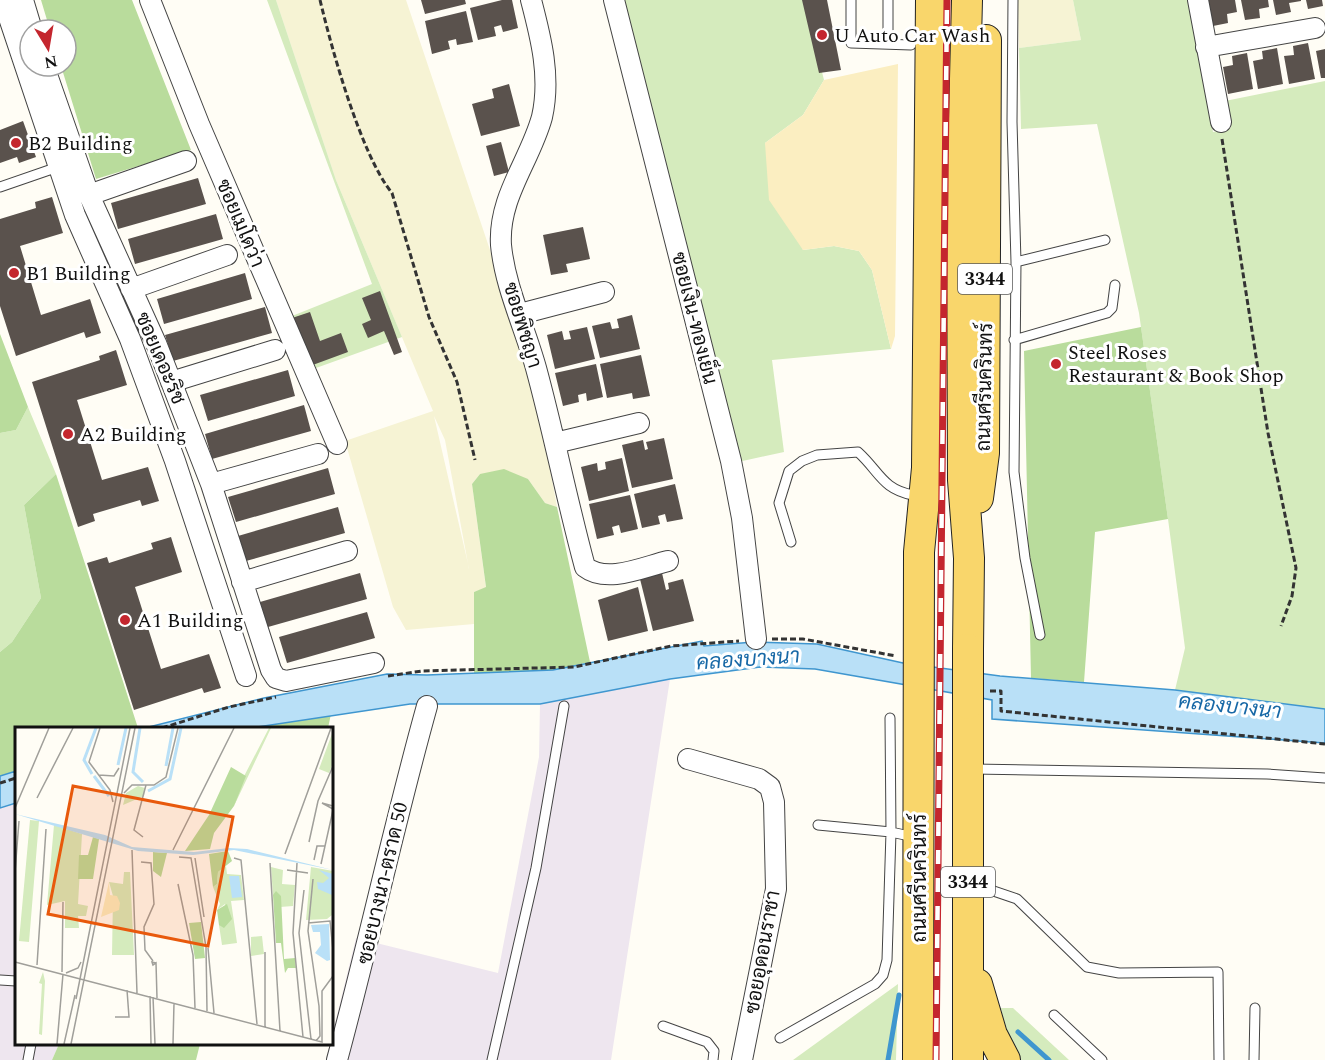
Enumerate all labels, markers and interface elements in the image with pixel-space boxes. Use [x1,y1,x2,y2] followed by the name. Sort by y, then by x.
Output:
[18,18,78,78] north arrow
[834,21,990,51] place label: U Auto Car Wash
[815,28,829,42] marker: U Auto Car Wash
[42,49,59,75] text: N
[28,129,133,159] place label: B2 Building
[9,136,23,150] marker: B2 Building
[208,175,272,272] street label: ซอยเมโดว่า
[663,249,726,388] street label: ซอยเงิน-ทองเย็น
[26,259,131,289] place label: B1 Building
[958,264,1012,294] road number: 3344
[7,266,21,280] marker: B1 Building
[495,279,549,372] street label: ซอยพิชญา
[127,308,193,409] street label: ซอยเดอะริช
[969,322,1001,452] street label: ถนนศรีนครินทร์
[1068,338,1284,391] place label: Steel Roses Restaurant & Book Shop
[1049,357,1063,371] marker: Steel Roses Restaurant & Book Shop
[80,420,186,450] place label: A2 Building
[61,427,75,441] marker: A2 Building
[137,606,243,636] place label: A1 Building
[118,613,132,627] marker: A1 Building
[695,640,801,680] water label: คลองบางนา
[1177,686,1283,728] water label: คลองบางนา
[15,727,333,1045] inset map
[350,799,416,967] street label: ซอยบางนา-ตราด 50
[905,814,935,942] street label: ถนนศรีนครินทร์
[941,867,995,897] road number: 3344
[737,888,789,1016] street label: ซอยอุดอนราชา

